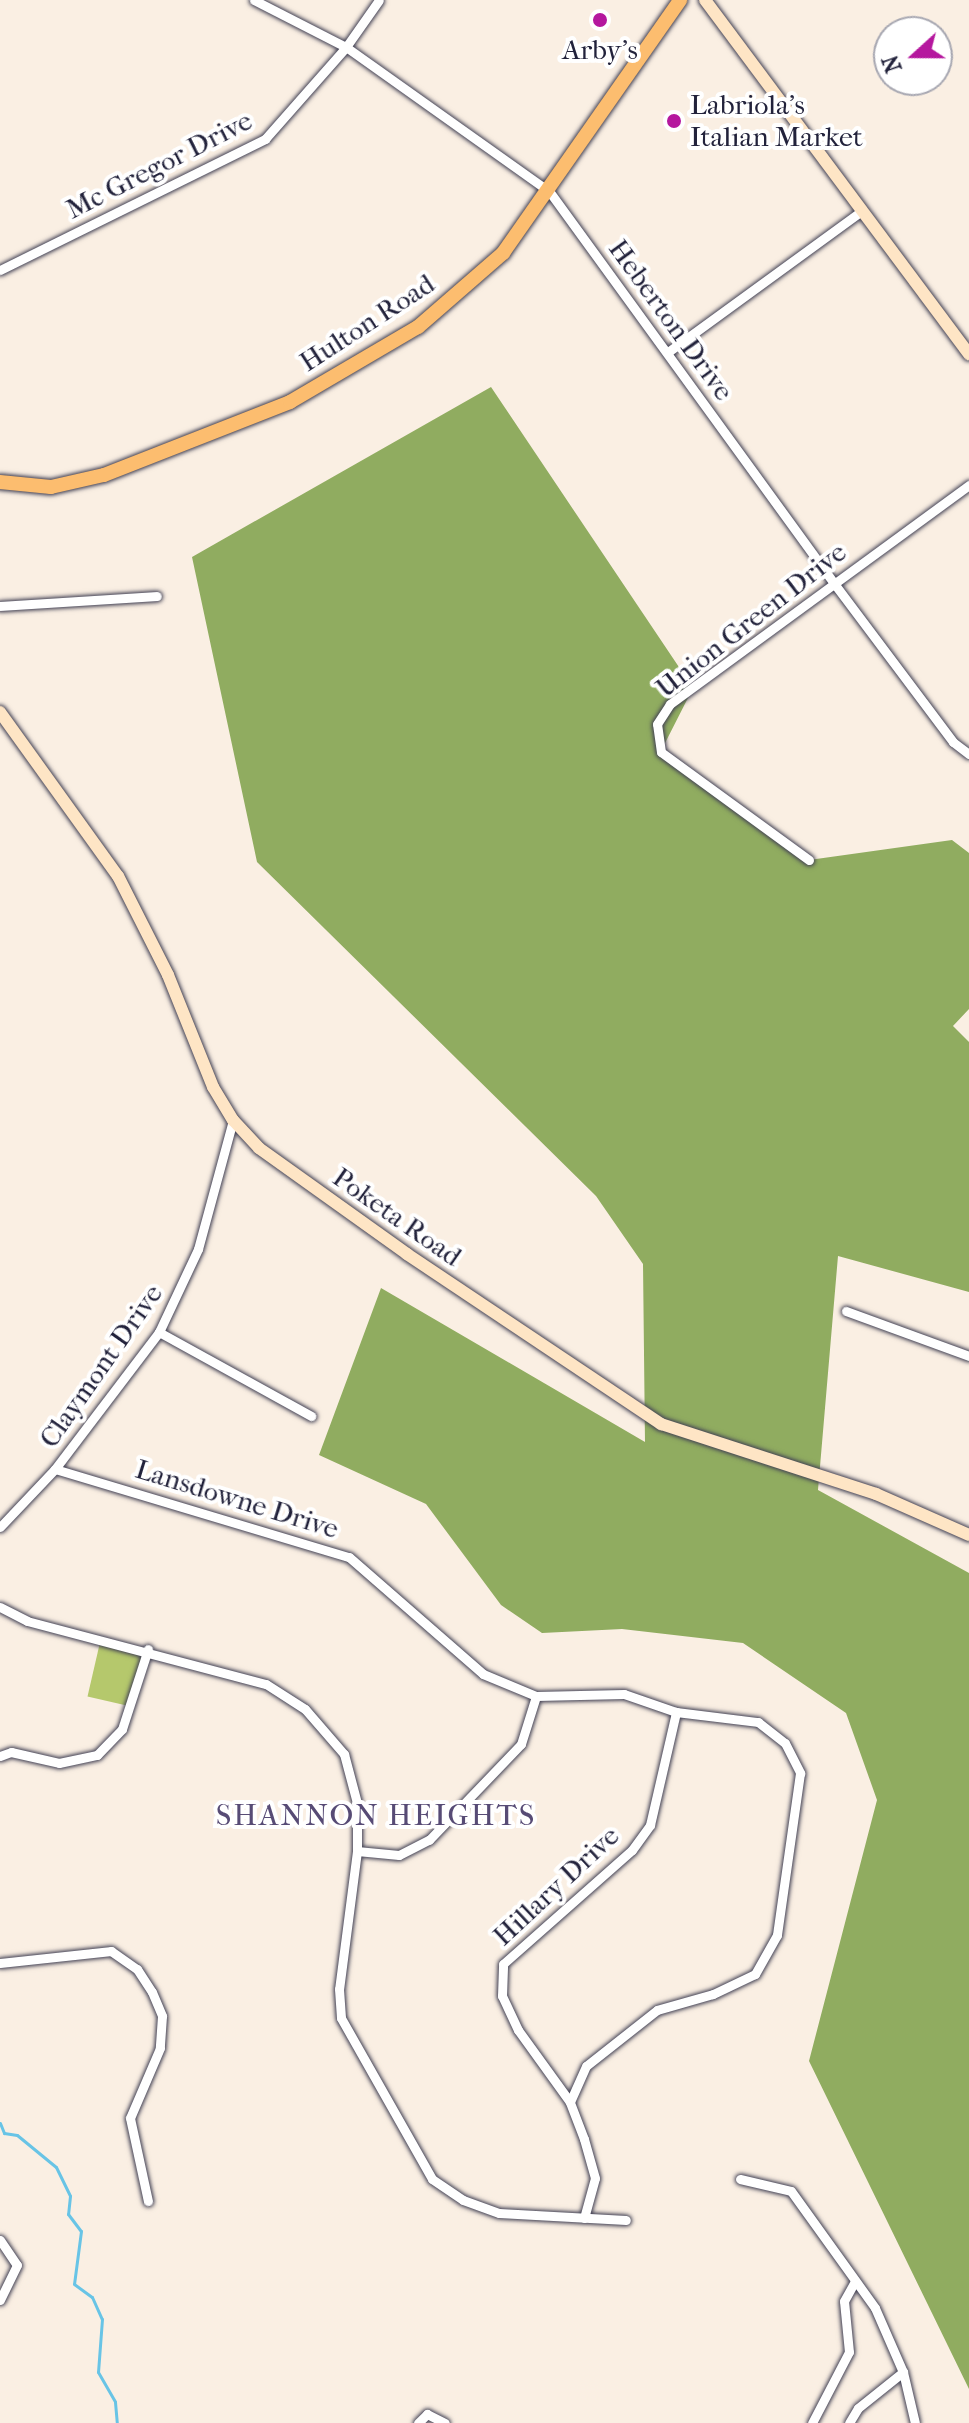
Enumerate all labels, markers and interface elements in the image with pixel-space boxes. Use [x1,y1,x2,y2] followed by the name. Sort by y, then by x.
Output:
[591,11,609,29] marker: Arby's
[873,16,953,96] north arrow
[562,33,638,67] place label: Arby's
[877,51,908,76] text: N
[690,88,863,154] place label: Labriola's Italian Market
[60,104,258,226] street label: Mc Gregor Drive
[665,112,683,130] marker: Labriola's Italian Market
[601,233,741,407] street label: Heberton Drive
[293,267,441,379] street label: Hulton Road
[649,535,853,705] street label: Union Green Drive
[326,1160,468,1274] street label: Poketa Road
[32,1278,170,1454] street label: Claymont Drive
[131,1452,343,1546] street label: Lansdowne Drive
[216,1798,536,1834] district label: SHANNON HEIGHTS
[486,1819,626,1953] street label: Hillary Drive

